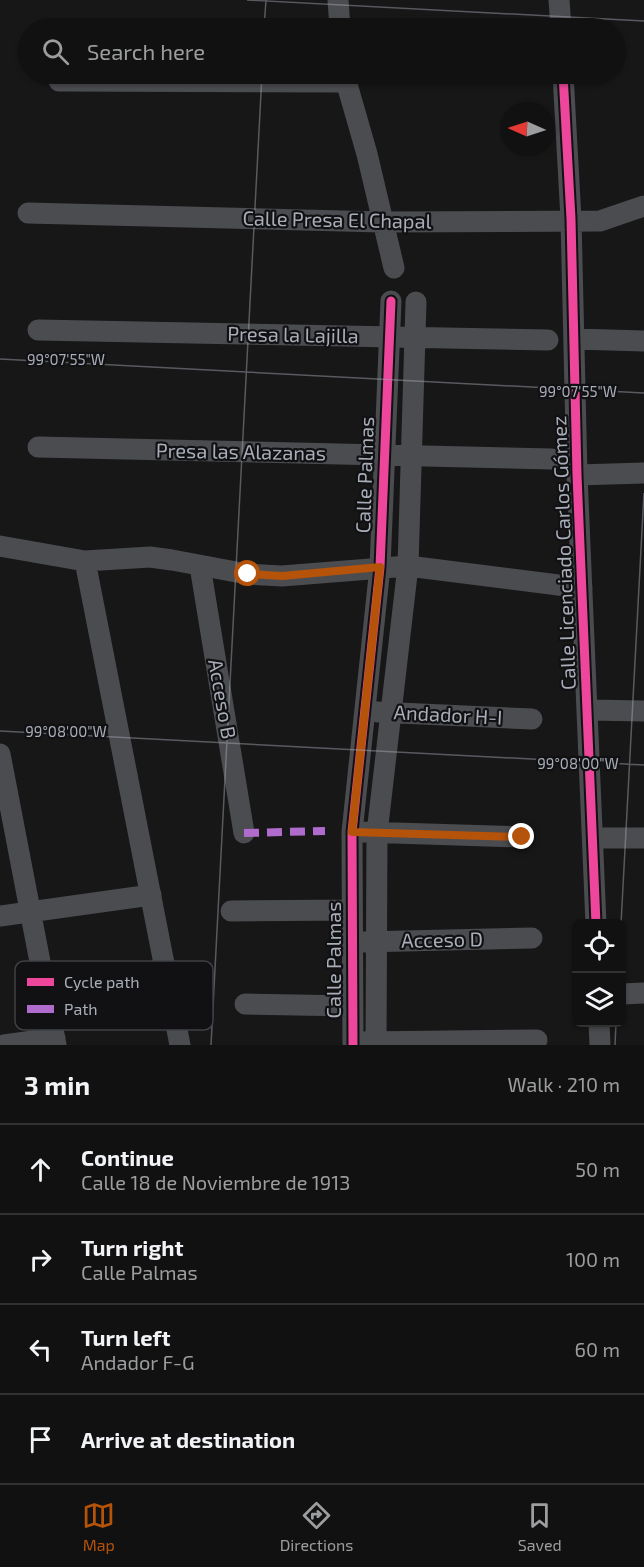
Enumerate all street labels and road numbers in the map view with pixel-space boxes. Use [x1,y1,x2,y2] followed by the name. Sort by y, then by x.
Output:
[242,205,432,233] street label: Calle Presa El Chapal
[227,321,359,347] street label: Presa la Lajilla
[350,416,378,534] street label: Calle Palmas
[546,416,580,691] street label: Calle Licenciado Carlos Gómez
[156,438,326,464] street label: Presa las Alazanas
[204,657,242,741] street label: Acceso B
[393,699,503,729] street label: Andador H-I
[321,902,345,1018] street label: Calle Palmas
[401,926,483,952] street label: Acceso D

